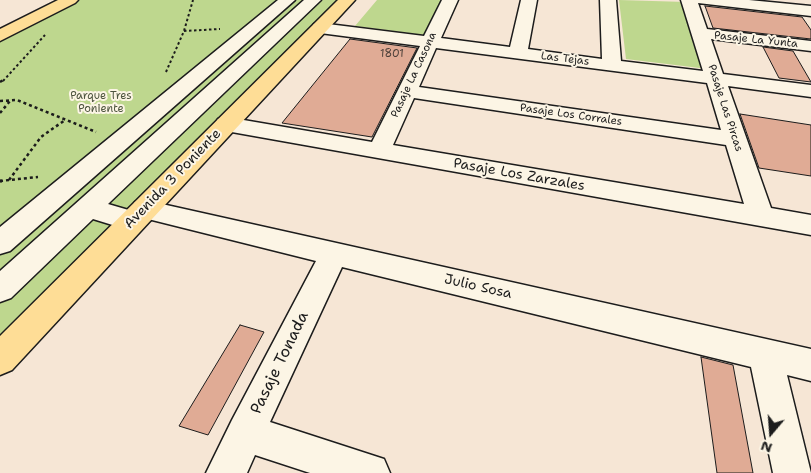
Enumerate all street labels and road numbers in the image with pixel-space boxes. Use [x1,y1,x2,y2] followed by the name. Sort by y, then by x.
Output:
[713,29,799,51] street label: Pasaje La Yunta
[388,30,440,120] street label: Pasaje La Casona
[540,49,590,69] street label: Las Tejas
[705,63,745,153] street label: Pasaje Las Pircas
[519,101,623,129] street label: Pasaje Los Corrales
[121,126,225,232] street label: Avenida 3 Poniente
[452,155,586,195] street label: Pasaje Los Zarzales
[443,271,513,303] street label: Julio Sosa
[247,309,313,417] street label: Pasaje Tonada

